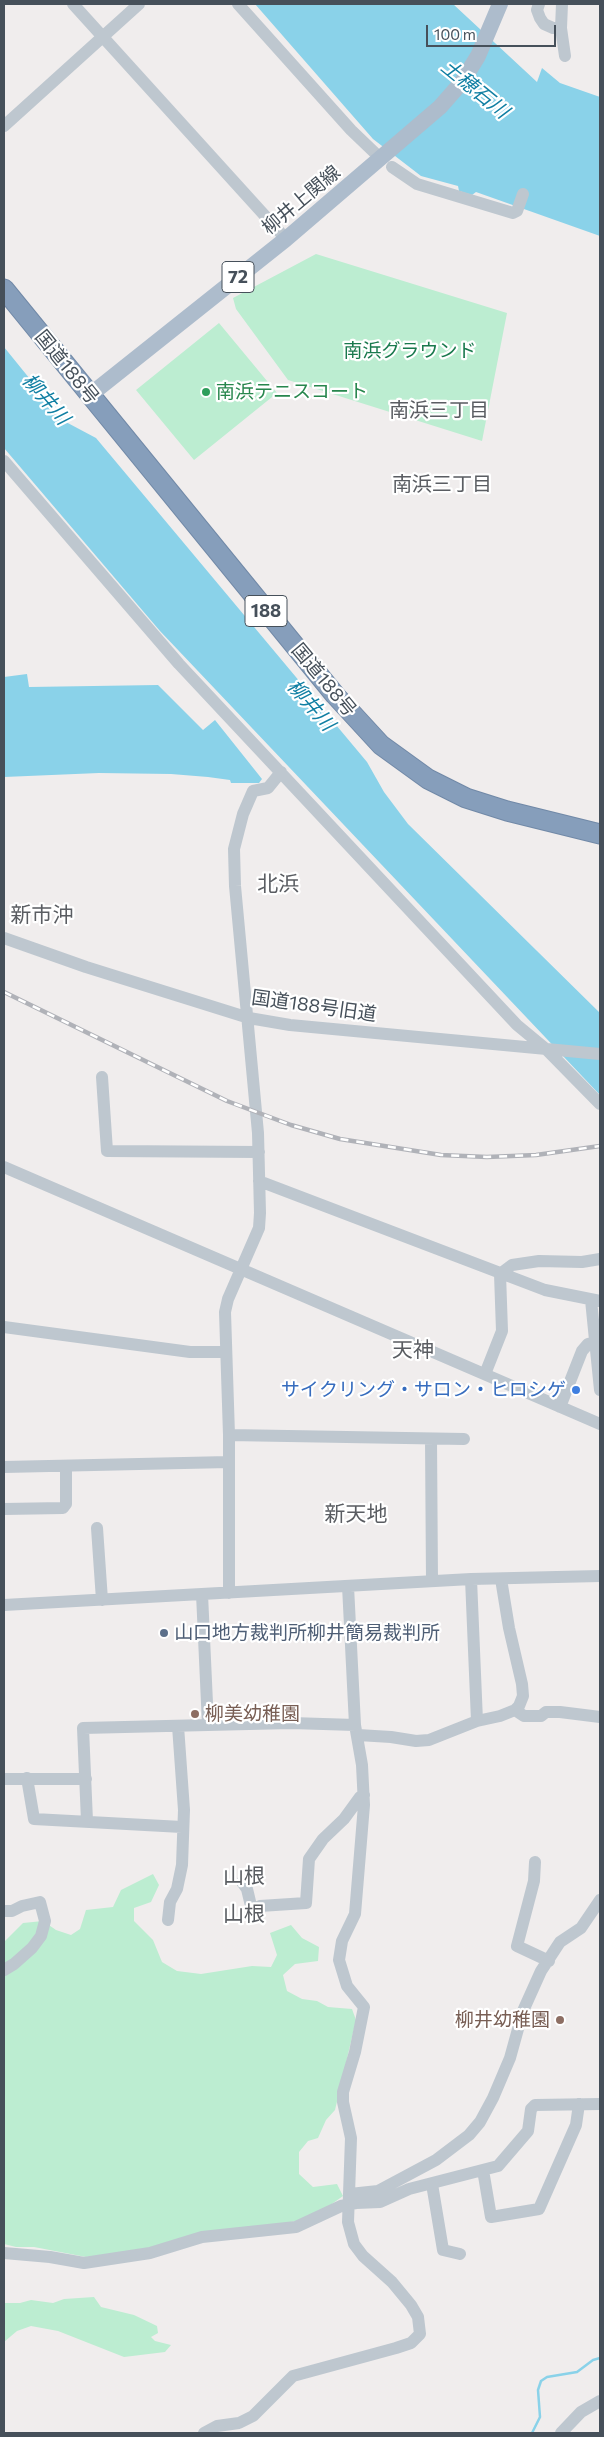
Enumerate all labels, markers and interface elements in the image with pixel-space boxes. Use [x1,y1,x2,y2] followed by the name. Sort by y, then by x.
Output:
[429,15,559,47] scale bar
[434,25,476,43] text: 100 m
[436,55,514,123] water label: 土穂石川
[257,161,345,239] street label: 柳井上関線
[222,262,254,292] road number: 72
[30,326,104,408] street label: 国道188号
[344,340,476,362] park label: 南浜グラウンド
[17,368,75,430] water label: 柳井川
[216,381,368,403] place label: 南浜テニスコート
[200,386,212,398] marker: 南浜テニスコート
[389,398,489,422] district label: 南浜三丁目
[392,472,492,496] district label: 南浜三丁目
[245,596,287,626] road number: 188
[287,639,361,721] street label: 国道188号
[282,674,340,736] water label: 柳井川
[257,871,299,897] district label: 北浜
[11,902,73,928] district label: 新市沖
[250,986,378,1026] street label: 国道188号旧道
[392,1337,434,1363] district label: 天神
[281,1379,566,1401] place label: サイクリング・サロン・ヒロシゲ
[570,1384,582,1396] marker: サイクリング・サロン・ヒロシゲ
[325,1501,387,1527] district label: 新天地
[174,1622,440,1644] place label: 山口地方裁判所柳井簡易裁判所
[158,1627,170,1639] marker: 山口地方裁判所柳井簡易裁判所
[205,1703,300,1725] place label: 柳美幼稚園
[189,1708,201,1720] marker: 柳美幼稚園
[223,1863,265,1889] district label: 山根
[223,1901,265,1927] district label: 山根
[455,2009,550,2031] place label: 柳井幼稚園
[554,2014,566,2026] marker: 柳井幼稚園

